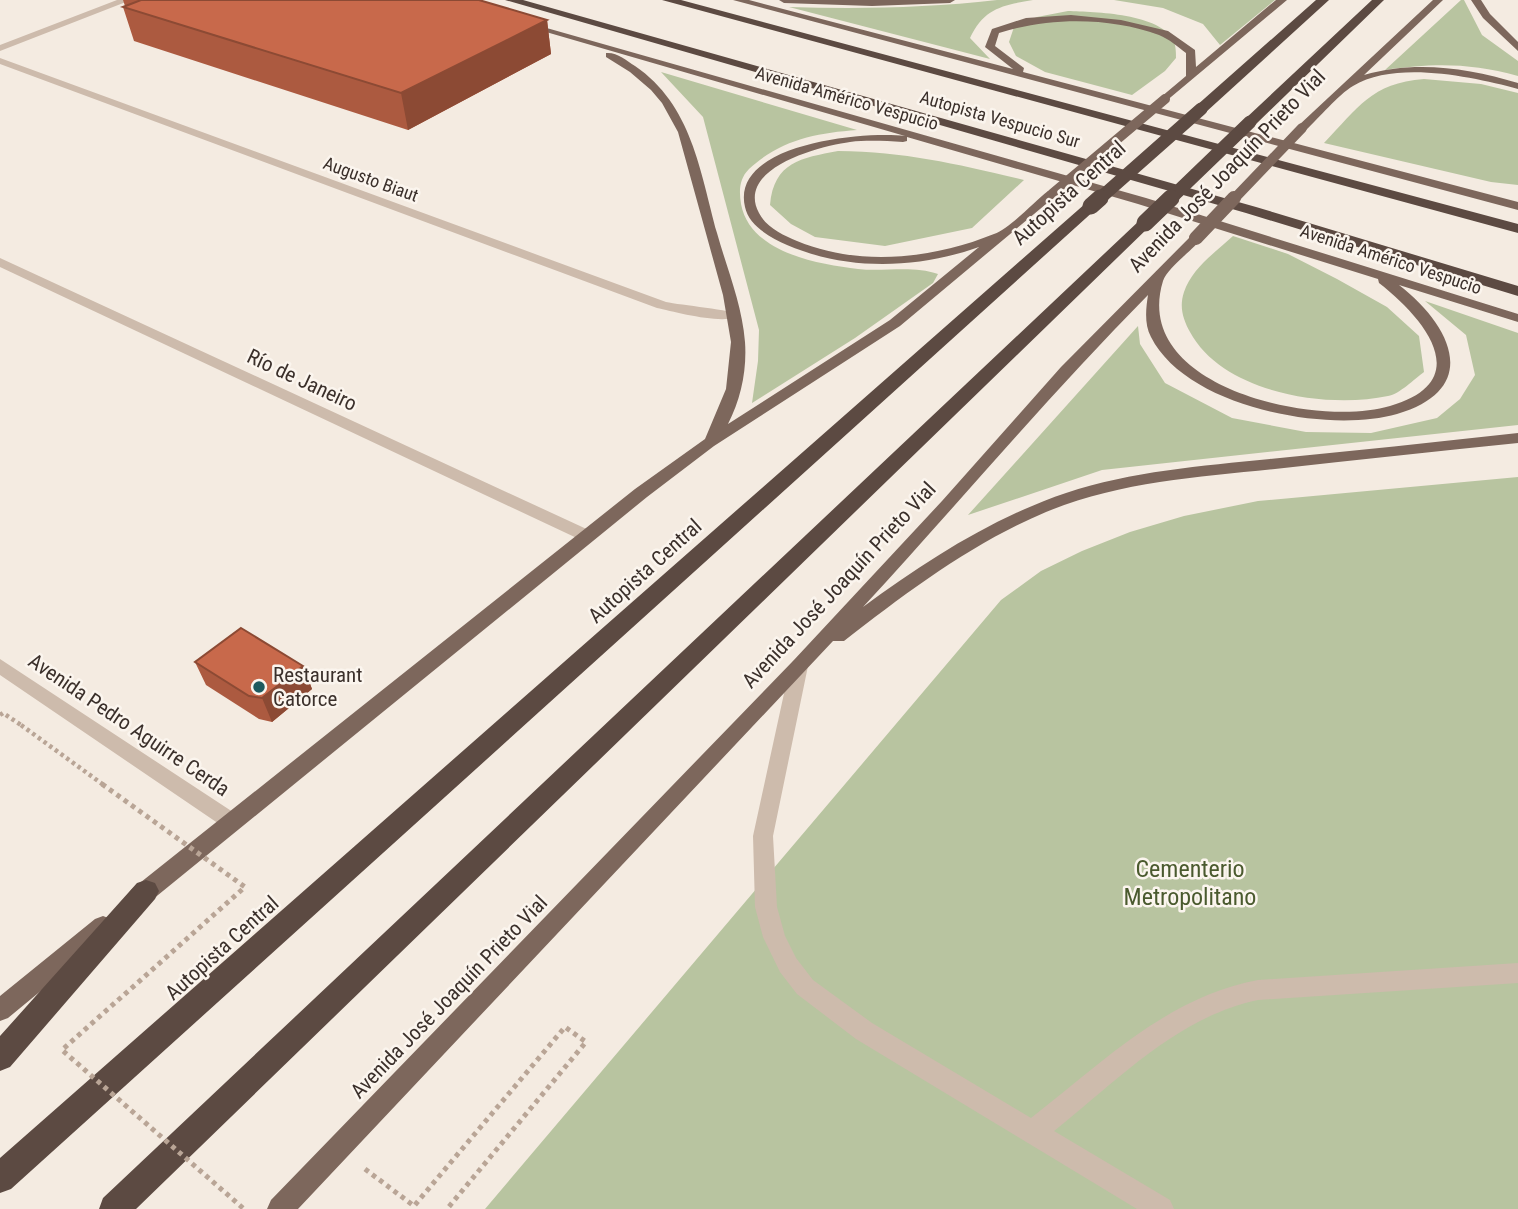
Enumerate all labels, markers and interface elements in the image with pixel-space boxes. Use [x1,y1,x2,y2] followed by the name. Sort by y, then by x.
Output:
[753,62,941,134] street label: Avenida Américo Vespucio
[1124,65,1330,277] street label: Avenida José Joaquín Prieto Vial
[918,86,1083,152] street label: Autopista Vespucio Sur
[1008,136,1130,250] street label: Autopista Central
[321,152,421,206] street label: Augusto Biaut
[1298,220,1484,298] street label: Avenida Américo Vespucio
[243,344,361,416] street label: Río de Janeiro
[737,477,941,693] street label: Avenida José Joaquín Prieto Vial
[584,514,706,628] street label: Autopista Central
[24,649,234,801] street label: Avenida Pedro Aguirre Cerda
[273,663,362,711] place label: Restaurant Catorce
[251,679,267,695] marker: Restaurant Catorce
[1124,855,1256,911] park label: Cementerio Metropolitano
[161,891,283,1005] street label: Autopista Central
[346,891,552,1103] street label: Avenida José Joaquín Prieto Vial

